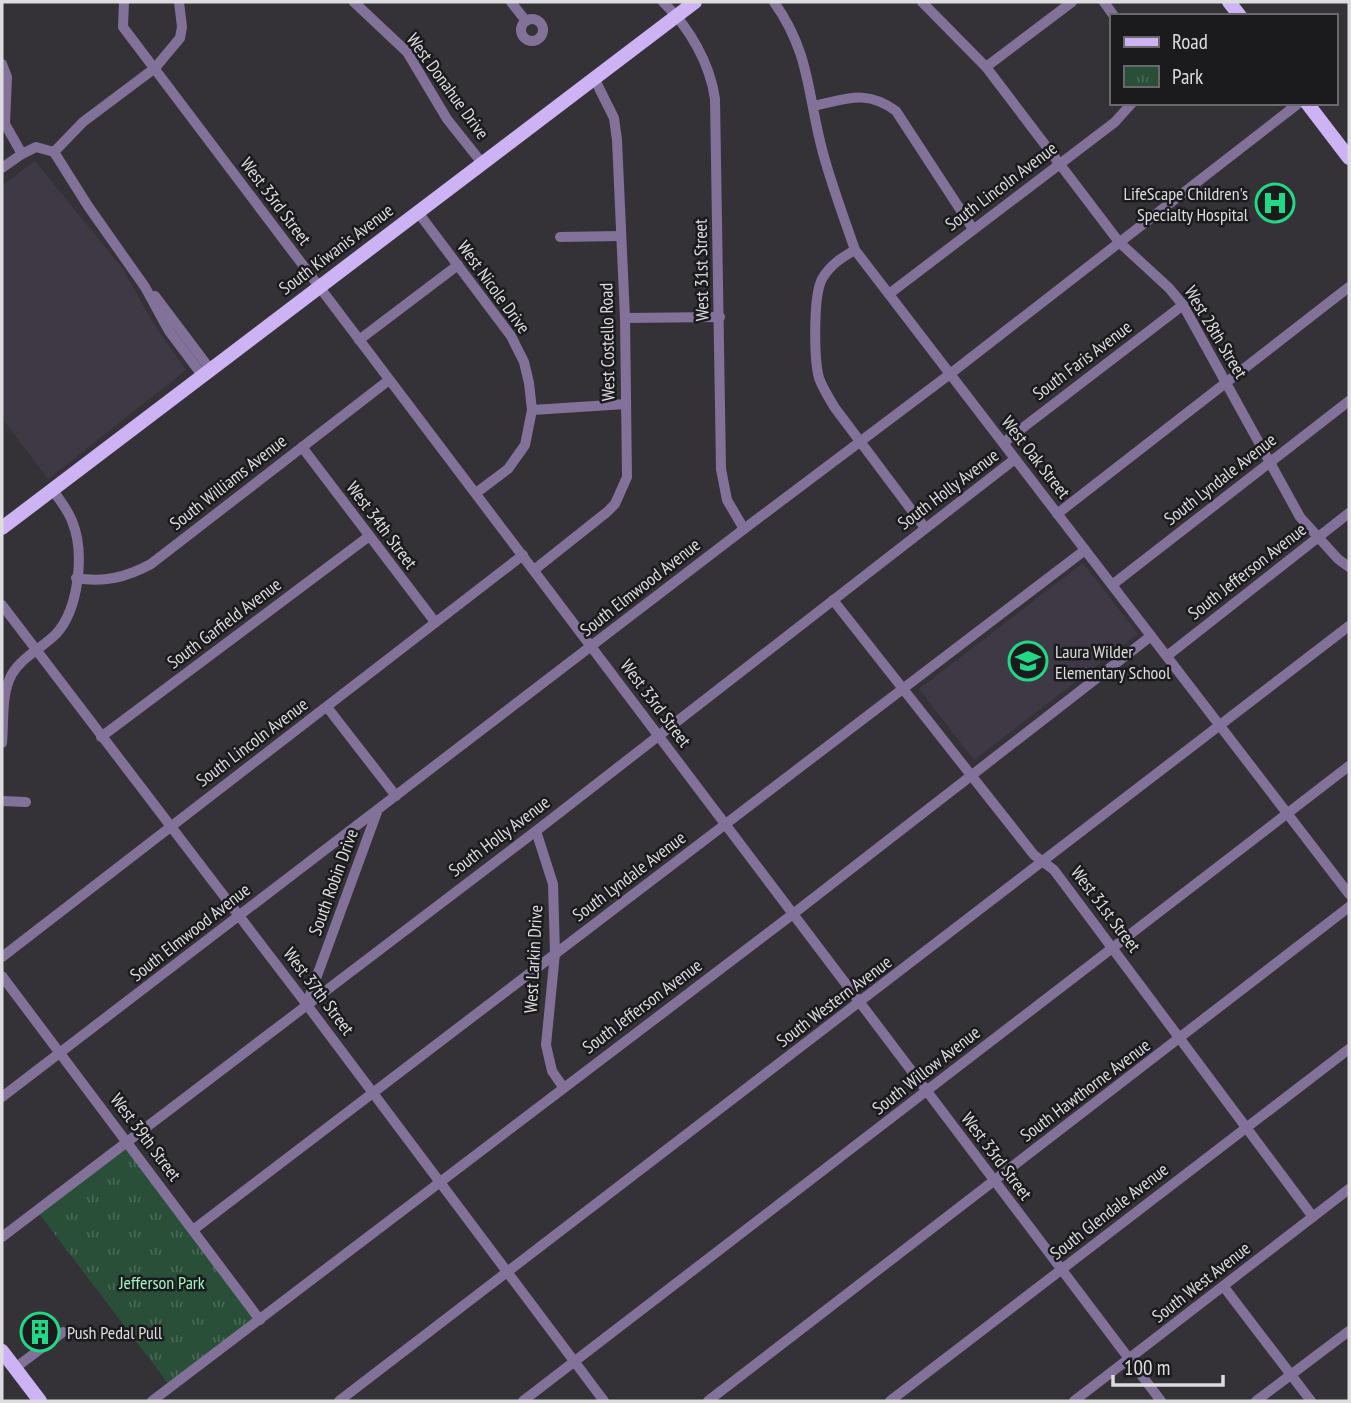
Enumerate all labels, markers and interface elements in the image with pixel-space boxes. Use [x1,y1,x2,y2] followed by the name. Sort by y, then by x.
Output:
[1110,14,1337,105] legend
[402,28,494,144] street label: West Donahue Drive
[1172,28,1208,55] text: Road
[1172,63,1203,90] text: Park
[941,136,1061,236] street label: South Lincoln Avenue
[236,153,316,249] street label: West 33rd Street
[1124,182,1249,226] place label: LifeScape Children's Specialty Hospital
[1254,182,1296,224] hospital icon: LifeScape Children's Specialty Hospital
[274,198,398,300] street label: South Kiwanis Avenue
[689,219,713,321] street label: West 31st Street
[453,236,535,338] street label: West Nicole Drive
[1179,282,1253,382] street label: West 28th Street
[594,283,620,401] street label: West Costello Road
[1028,315,1136,405] street label: South Faris Avenue
[997,411,1075,503] street label: West Oak Street
[1159,428,1281,530] street label: South Lyndale Avenue
[165,429,291,535] street label: South Williams Avenue
[893,443,1003,535] street label: South Holly Avenue
[342,477,422,573] street label: West 34th Street
[1183,518,1311,624] street label: South Jefferson Avenue
[575,533,705,641] street label: South Elmwood Avenue
[162,573,286,673] street label: South Garfield Avenue
[1007,640,1049,682] school or university icon: Laura Wilder Elementary School
[1055,640,1171,684] place label: Laura Wilder Elementary School
[616,655,696,751] street label: West 33rd Street
[192,692,312,792] street label: South Lincoln Avenue
[444,790,554,882] street label: South Holly Avenue
[303,826,363,938] street label: South Robin Drive
[568,826,690,926] street label: South Lyndale Avenue
[1066,861,1146,957] street label: West 31st Street
[125,878,255,986] street label: South Elmwood Avenue
[519,904,547,1014] street label: West Larkin Drive
[279,943,359,1039] street label: West 37th Street
[772,950,896,1052] street label: South Western Avenue
[578,954,706,1058] street label: South Jefferson Avenue
[867,1021,985,1119] street label: South Willow Avenue
[1015,1034,1155,1146] street label: South Hawthorne Avenue
[106,1089,186,1185] street label: West 39th Street
[957,1108,1037,1204] street label: West 33rd Street
[1045,1158,1173,1264] street label: South Glendale Avenue
[1147,1236,1255,1328] street label: South West Avenue
[118,1271,205,1294] park label: Jefferson Park
[19,1311,61,1353] building icon: Push Pedal Pull
[67,1321,163,1344] place label: Push Pedal Pull
[1113,1344,1223,1388] scale bar
[1124,1354,1170,1381] text: 100 m

